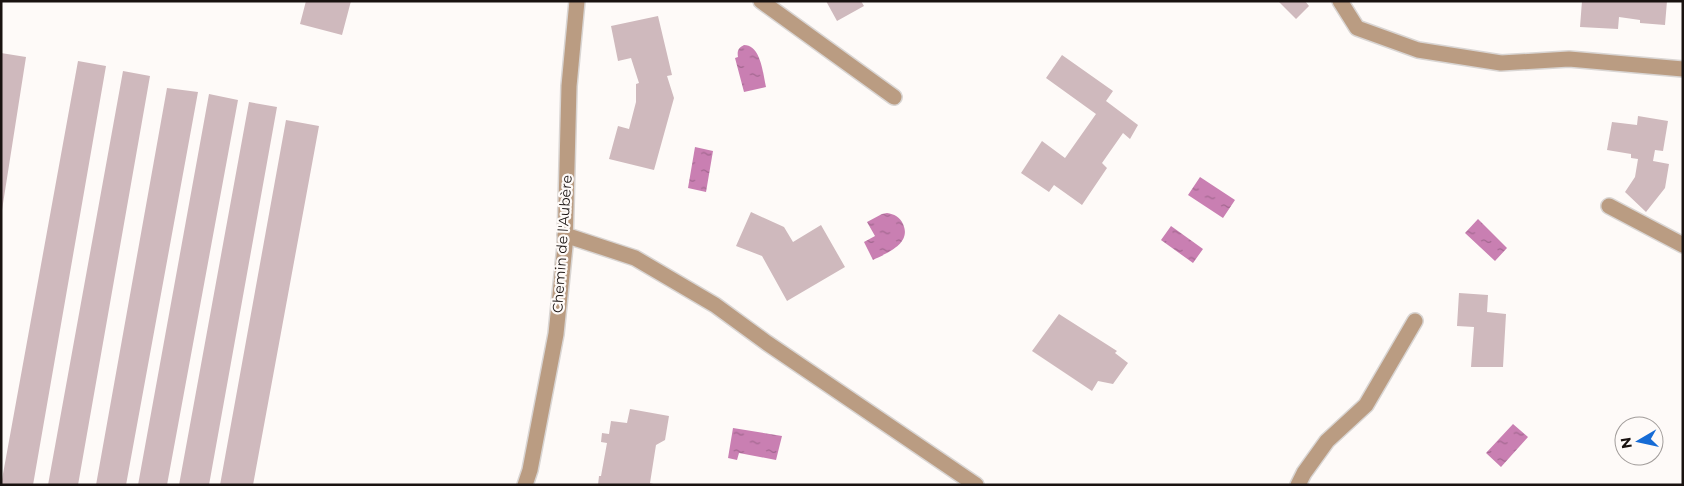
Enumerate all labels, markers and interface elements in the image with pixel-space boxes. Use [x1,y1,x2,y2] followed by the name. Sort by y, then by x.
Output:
[548,174,576,314] street label: Chemin de l'Aubère
[1614,416,1664,466] north arrow
[1616,436,1636,450] text: N

